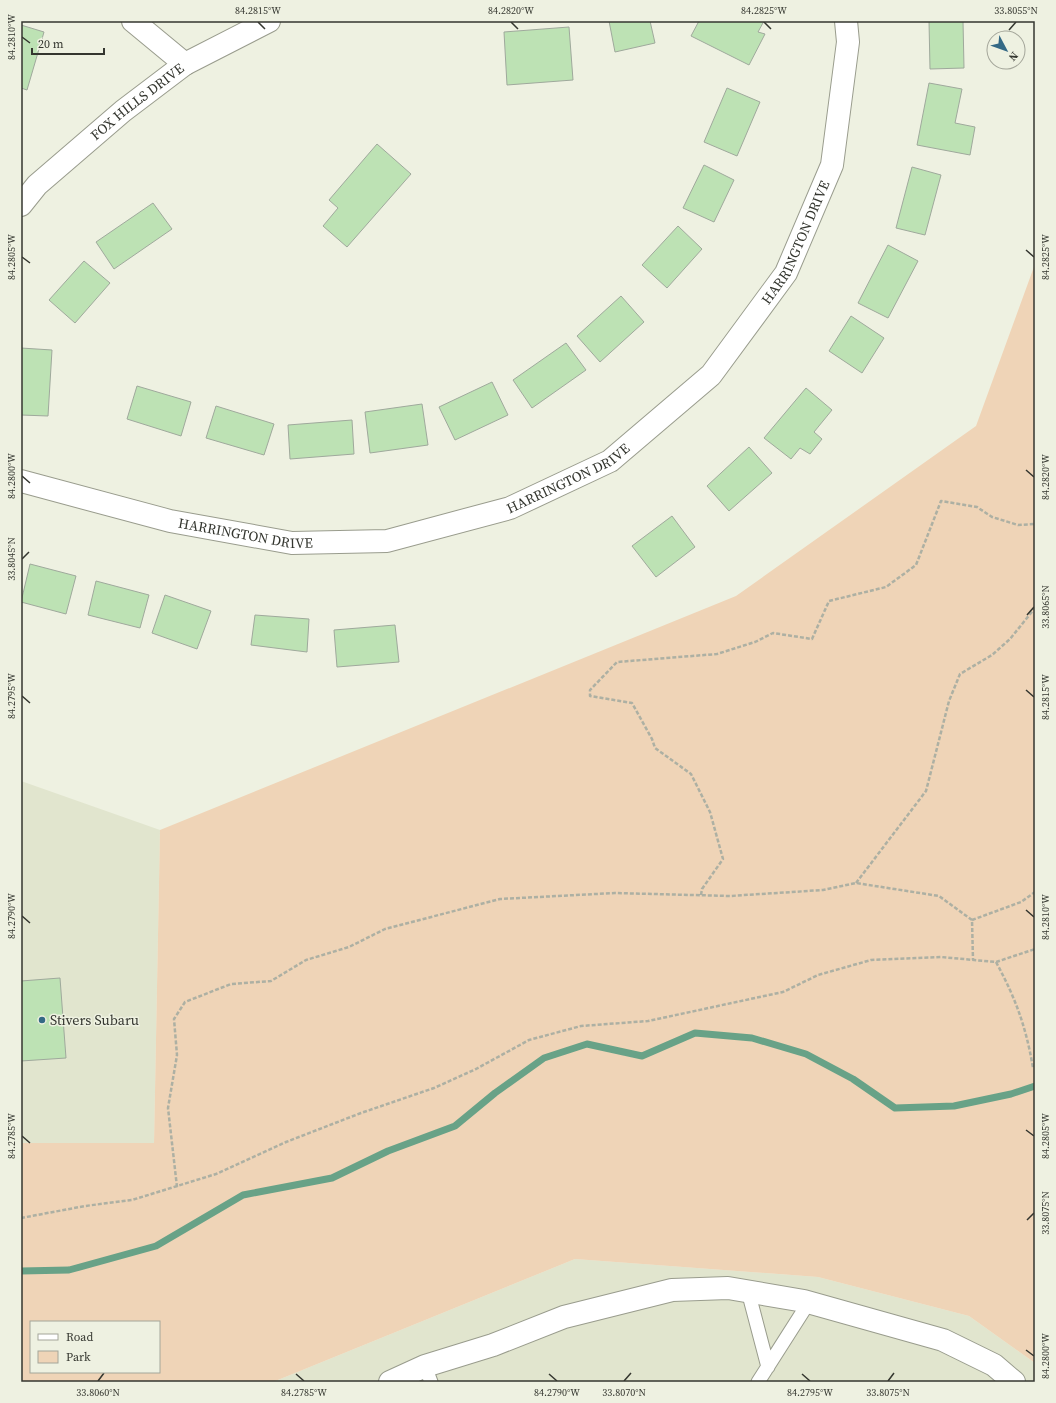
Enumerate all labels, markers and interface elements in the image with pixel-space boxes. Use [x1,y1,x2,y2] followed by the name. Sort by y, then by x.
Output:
[235,4,281,17] text: 84.2815°W
[488,4,534,17] text: 84.2820°W
[741,4,787,17] text: 84.2825°W
[994,4,1038,17] text: 33.8055°N
[5,14,18,60] text: 84.2810°W
[32,30,104,56] scale bar
[986,30,1026,70] north arrow
[38,36,64,52] text: 20 m
[1005,48,1021,64] text: N
[86,58,188,145] street label: FOX HILLS DRIVE
[756,177,834,308] street label: HARRINGTON DRIVE
[5,234,18,280] text: 84.2805°W
[1039,234,1052,280] text: 84.2825°W
[503,438,634,518] street label: HARRINGTON DRIVE
[5,453,18,499] text: 84.2800°W
[1039,454,1052,500] text: 84.2820°W
[177,513,313,553] street label: HARRINGTON DRIVE
[5,537,18,581] text: 33.8045°N
[1039,585,1052,629] text: 33.8065°N
[5,673,18,719] text: 84.2795°W
[1039,674,1052,720] text: 84.2815°W
[5,893,18,939] text: 84.2790°W
[1039,894,1052,940] text: 84.2810°W
[50,1010,139,1030] place label: Stivers Subaru
[37,1015,47,1025] marker: Stivers Subaru
[5,1113,18,1159] text: 84.2785°W
[1039,1113,1052,1159] text: 84.2805°W
[1039,1191,1052,1235] text: 33.8075°N
[30,1321,160,1373] legend
[66,1329,93,1345] text: Road
[1039,1333,1052,1379] text: 84.2800°W
[66,1349,91,1365] text: Park
[76,1386,120,1399] text: 33.8060°N
[281,1386,327,1399] text: 84.2785°W
[534,1386,580,1399] text: 84.2790°W
[602,1386,646,1399] text: 33.8070°N
[787,1386,833,1399] text: 84.2795°W
[866,1386,910,1399] text: 33.8075°N

